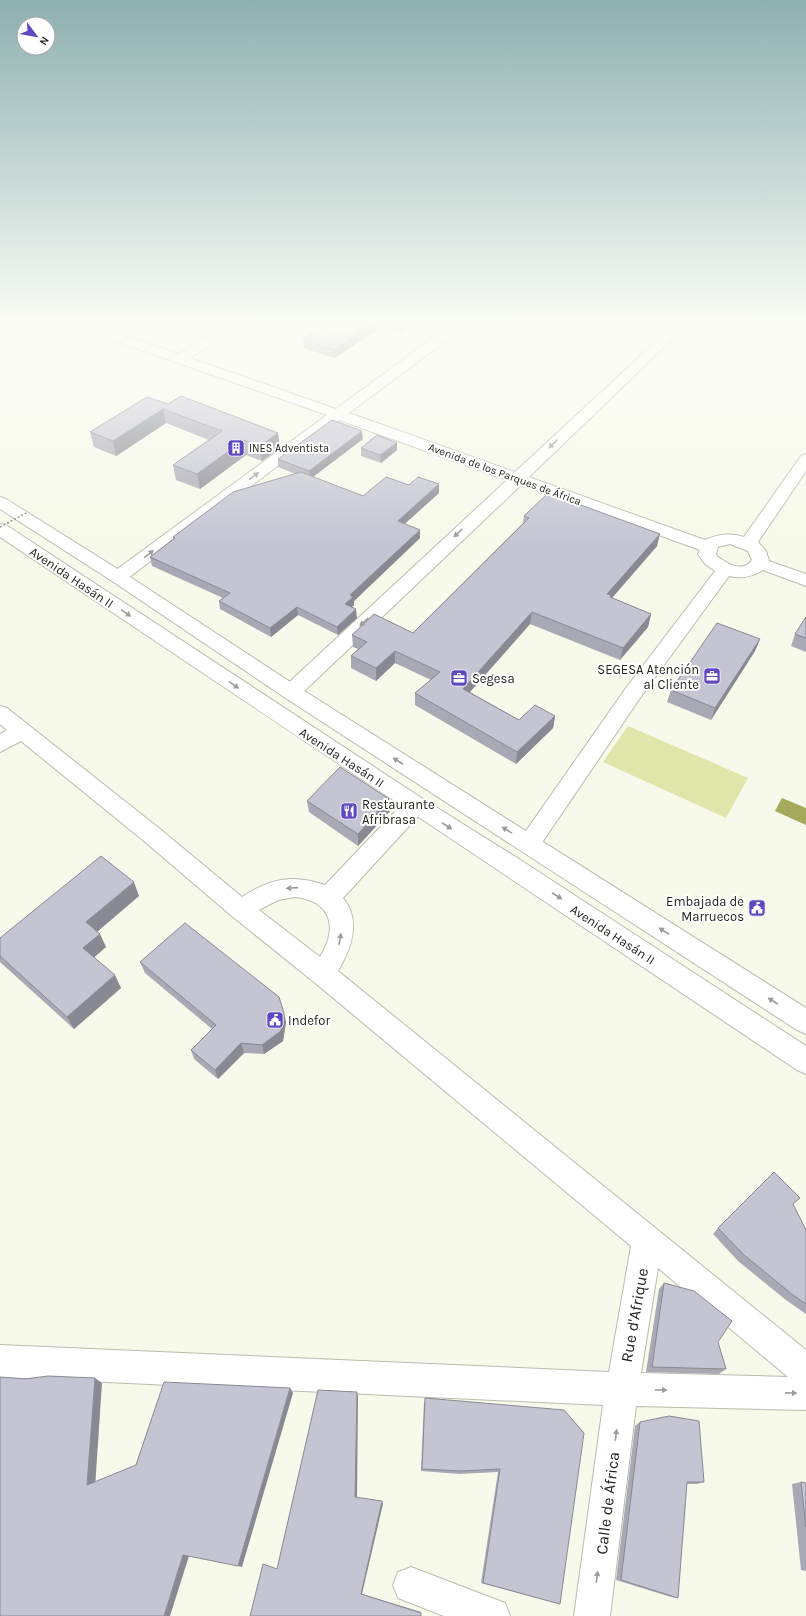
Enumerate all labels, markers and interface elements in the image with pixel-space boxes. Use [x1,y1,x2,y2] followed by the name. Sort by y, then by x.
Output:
[16,16,56,56] north arrow
[36,34,52,48] text: N
[226,438,246,458] building icon: INES Adventista
[427,439,584,508] street label: Avenida de los Parques de África
[548,439,558,448] one-way arrow
[249,442,329,455] place label: INES Adventista
[248,472,259,480] one-way arrow
[453,528,463,538] one-way arrow
[27,544,117,611] street label: Avenida Hasán II
[144,549,155,558] one-way arrow
[120,609,131,616] one-way arrow
[359,617,369,627] one-way arrow
[597,662,699,692] place label: SEGESA Atención al Cliente
[702,666,722,686] office icon: SEGESA Atención al Cliente
[449,668,469,688] office icon: Segesa
[472,671,515,686] place label: Segesa
[228,681,239,689] one-way arrow
[297,724,387,790] street label: Avenida Hasán II
[392,757,403,764] one-way arrow
[362,797,435,827] place label: Restaurante Afribrasa
[339,801,359,821] restaurant icon: Restaurante Afribrasa
[442,822,452,830] one-way arrow
[501,827,513,834] one-way arrow
[286,885,298,892] one-way arrow
[551,893,562,900] one-way arrow
[666,894,744,924] place label: Embajada de Marruecos
[747,898,767,918] public building icon: Embajada de Marruecos
[568,901,658,967] street label: Avenida Hasán II
[658,927,670,934] one-way arrow
[337,933,343,945] one-way arrow
[768,997,778,1005] one-way arrow
[265,1010,285,1030] public building icon: Indefor
[288,1013,330,1028] place label: Indefor
[617,1266,652,1364] street label: Rue d'Afrique
[655,1387,667,1394] one-way arrow
[785,1390,797,1397] one-way arrow
[613,1429,619,1441] one-way arrow
[592,1451,623,1555] street label: Calle de África
[594,1571,600,1583] one-way arrow

